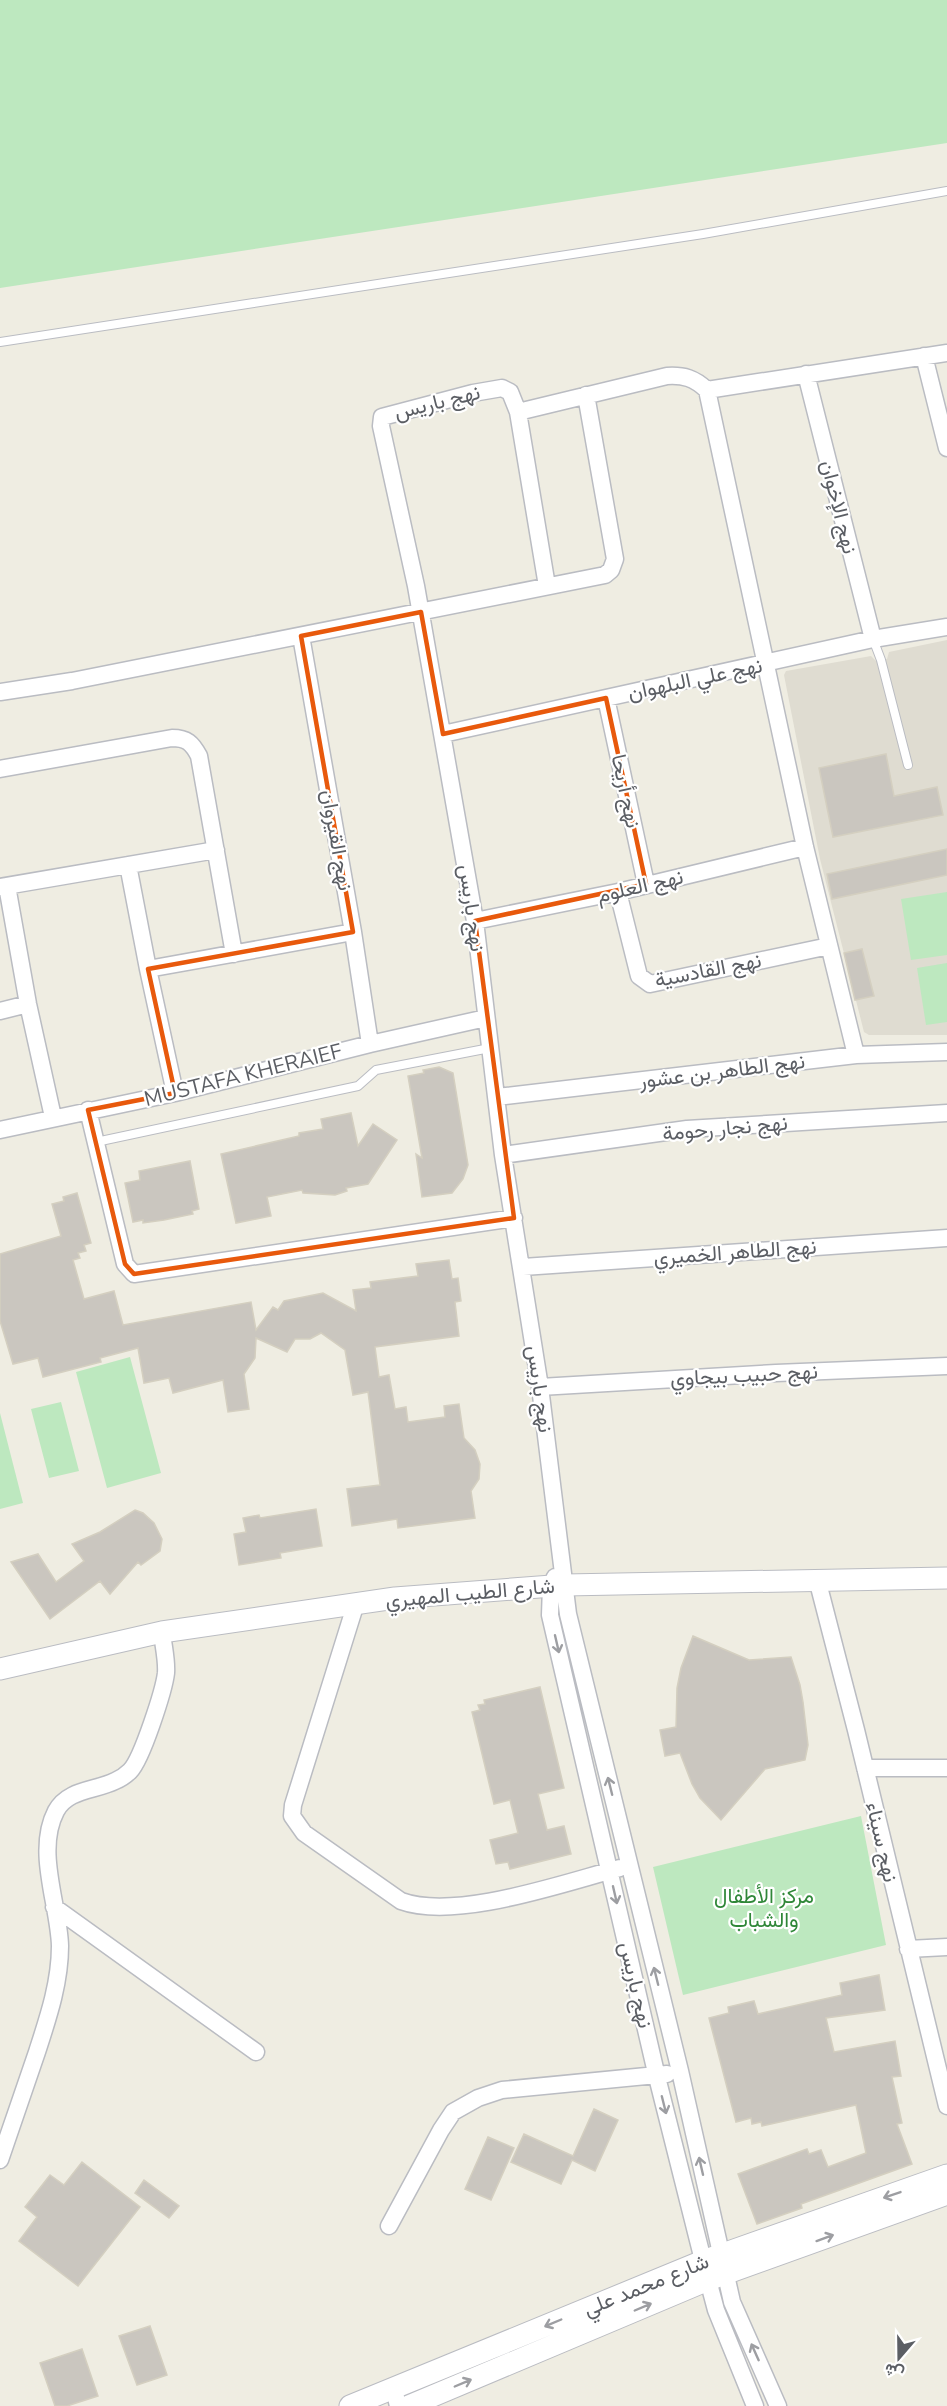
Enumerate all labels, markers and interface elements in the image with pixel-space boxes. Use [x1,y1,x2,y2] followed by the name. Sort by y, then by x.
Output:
[391,378,483,426] street label: نهج باريس
[814,457,864,557] street label: نهج الإخوان
[625,651,765,710] street label: نهج علي البلهوان
[605,752,647,830] street label: نهج أريحا
[314,787,360,893] street label: نهج القيروان
[594,862,686,910] street label: نهج العلوم
[452,863,492,953] street label: نهج باريس
[652,946,764,994] street label: نهج القادسية
[141,1037,345,1113] street label: MUSTAFA KHERAIEF
[636,1047,807,1095] street label: نهج الطاهر بن عشور
[661,1109,789,1147] street label: نهج نجار رحومة
[652,1232,818,1275] street label: نهج الطاهر الخميري
[520,1344,560,1434] street label: نهج باريس
[669,1357,819,1396] street label: نهج حبيب بيجاوي
[384,1572,556,1617] street label: شارع الطيب المهيري
[551,1634,563,1653] one-way arrow
[604,1777,616,1796] one-way arrow
[859,1799,905,1885] street label: نهج سيناء
[714,1882,814,1934] park label: مركز الأطفال والشباب
[610,1885,621,1904] one-way arrow
[612,1939,660,2031] street label: نهج باريس
[650,1967,662,1986] one-way arrow
[659,2096,671,2115] one-way arrow
[695,2156,707,2175] one-way arrow
[883,2190,902,2201] one-way arrow
[815,2231,834,2242] one-way arrow
[579,2247,714,2326] street label: شارع محمد علي
[633,2301,652,2312] one-way arrow
[544,2318,562,2329] one-way arrow
[869,2328,929,2388] north arrow
[748,2344,760,2362] one-way arrow
[881,2358,907,2385] text: ش
[454,2377,472,2388] one-way arrow

